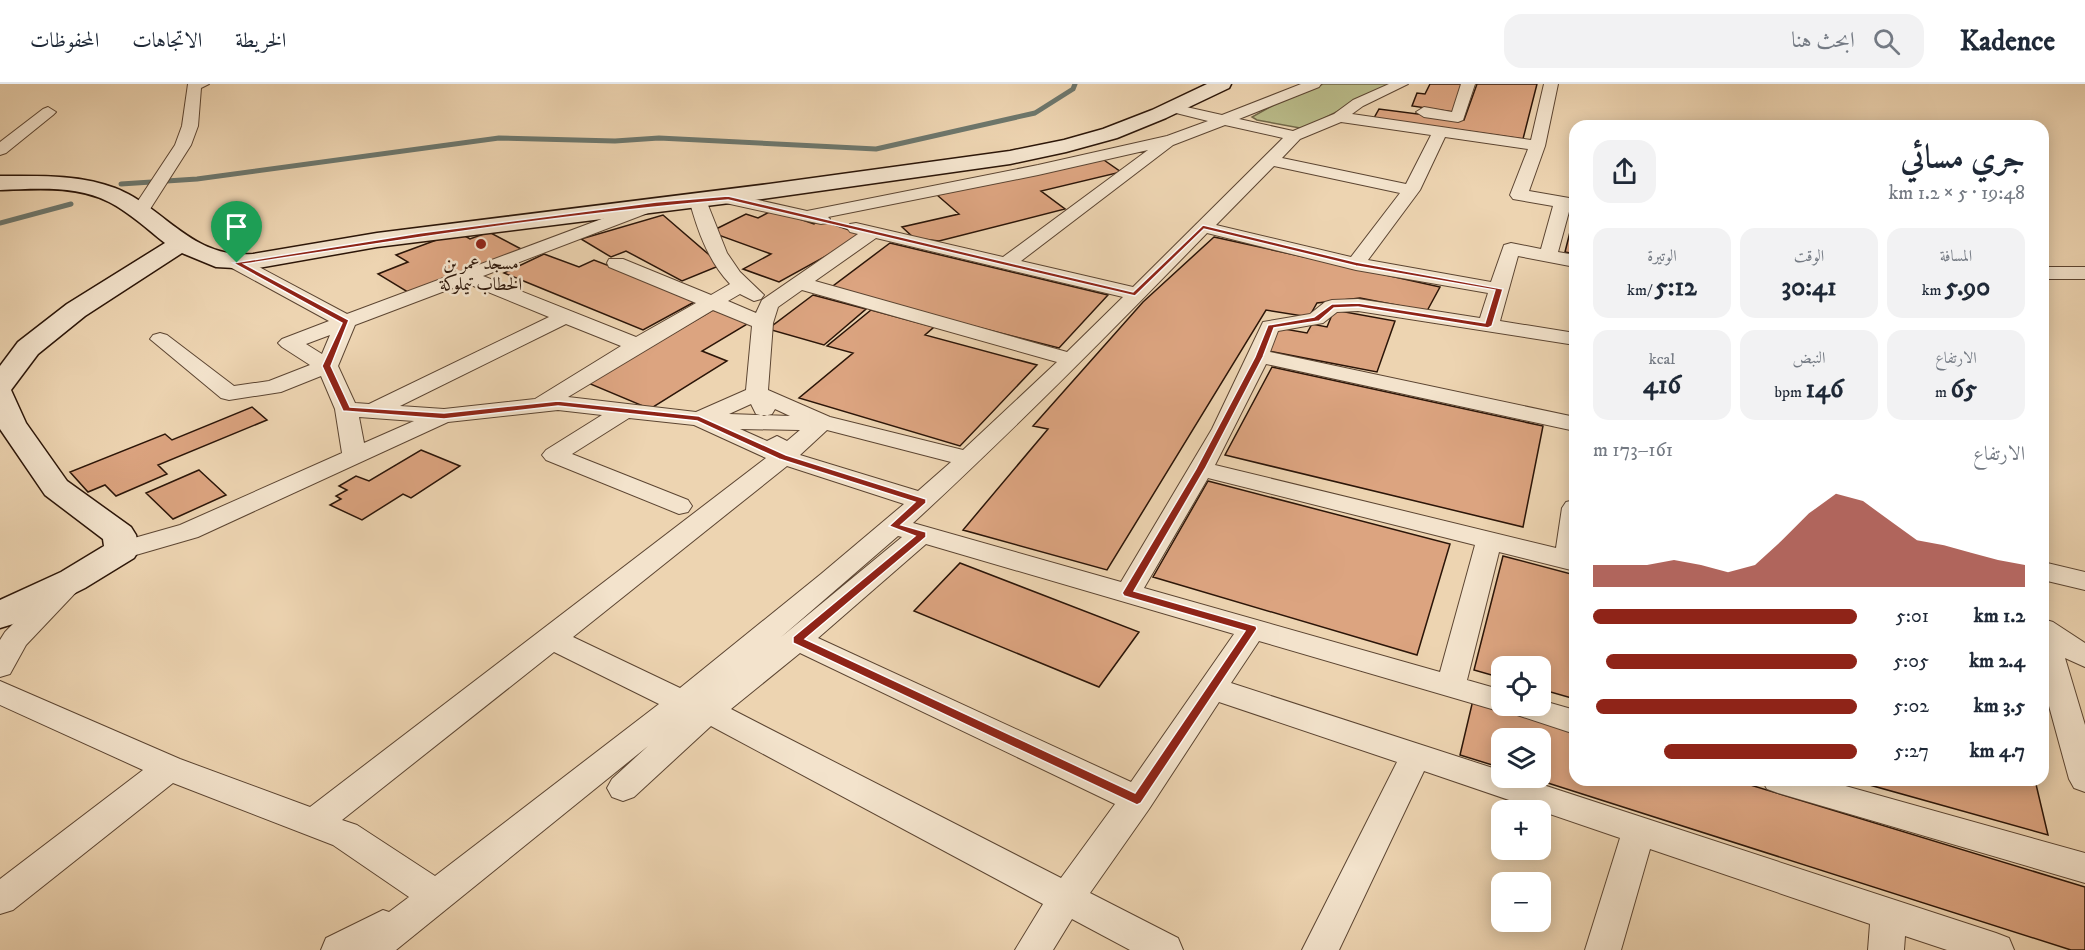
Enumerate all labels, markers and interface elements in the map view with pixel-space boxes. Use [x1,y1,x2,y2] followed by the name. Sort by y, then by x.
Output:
[1504,14,1924,68] search box
[1960,24,2055,59] text: Kadence
[1870,25,1903,58] icon: search
[1791,27,1855,54] text: ابحث هنا
[30,28,99,54] text: المحفوظات
[132,28,202,54] text: الاتجاهات
[235,28,286,54] text: الخريطة
[1900,138,2025,179] text: جري مسائي
[1593,140,1656,203] button: share
[1888,181,2025,206] text: 19:48 · 5 × 1.2 km
[211,201,262,263] pin
[220,210,253,243] icon: arrive
[474,237,488,251] marker: مسجد عمر بن الخطاب تيملوكة
[1647,246,1677,266] text: الوتيرة
[1794,246,1824,266] text: الوقت
[1940,246,1972,266] text: المسافة
[439,253,522,296] place label: مسجد عمر بن الخطاب تيملوكة
[1655,271,1697,304] text: 5:12
[1782,271,1836,304] text: 30:41
[1945,271,1990,304] text: 5.90
[1627,280,1655,300] text: /km
[1922,280,1945,300] text: km
[1793,348,1825,368] text: النبض
[1935,348,1977,368] text: الارتفاع
[1649,349,1675,369] text: kcal
[1643,369,1681,402] text: 416
[1805,373,1844,406] text: 146
[1951,373,1977,406] text: 65
[1774,382,1805,402] text: bpm
[1935,382,1951,402] text: m
[1593,438,1673,463] text: 161–173 m
[1973,442,2025,467] text: الارتفاع
[1896,604,1929,629] text: 5:01
[1974,604,2025,629] text: 1.2 km
[1893,649,1929,674] text: 5:05
[1969,649,2025,674] text: 2.4 km
[1491,656,1551,932] map controls
[1491,656,1551,716] button: locate
[1893,694,1929,719] text: 5:02
[1974,694,2025,719] text: 3.5 km
[1491,728,1551,788] button: layers
[1894,739,1929,764] text: 5:27
[1970,739,2025,764] text: 4.7 km
[1491,800,1551,860] button: +
[1491,872,1551,932] button: −

